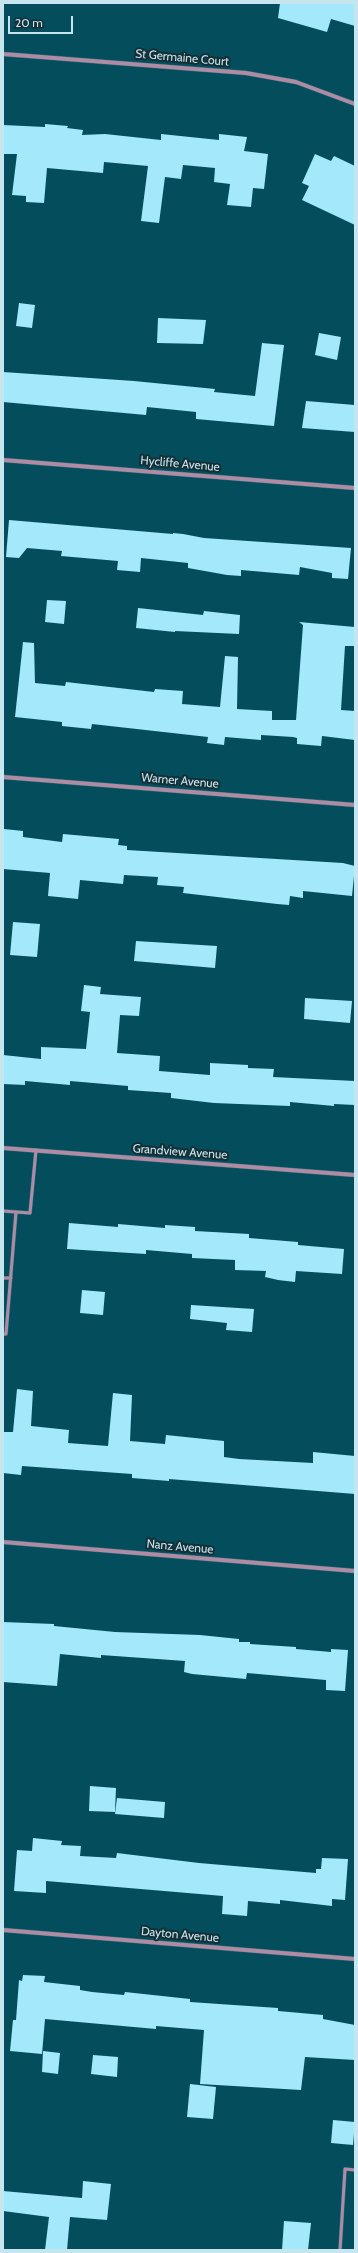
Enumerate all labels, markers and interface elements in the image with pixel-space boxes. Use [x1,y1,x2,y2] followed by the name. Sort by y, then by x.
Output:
[10,8,75,34] scale bar
[15,15,43,30] text: 20 m
[135,47,229,69] street label: St Germaine Court
[140,453,220,475] street label: Hycliffe Avenue
[141,770,219,792] street label: Warner Avenue
[132,1142,228,1162] street label: Grandview Avenue
[146,1537,214,1557] street label: Nanz Avenue
[140,1924,220,1946] street label: Dayton Avenue

